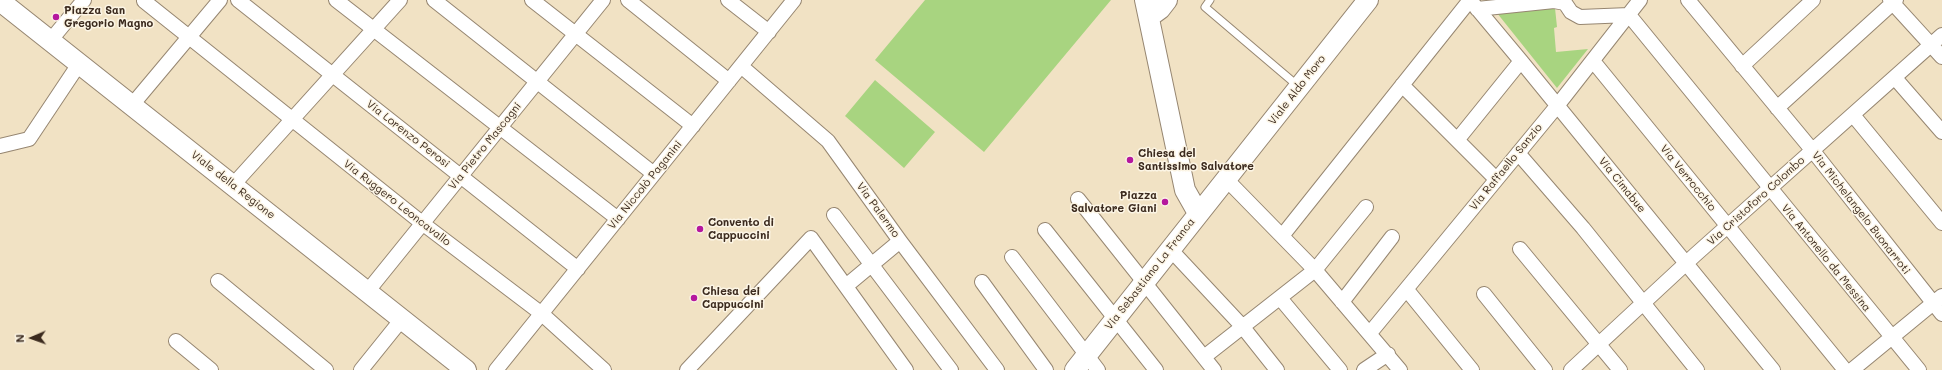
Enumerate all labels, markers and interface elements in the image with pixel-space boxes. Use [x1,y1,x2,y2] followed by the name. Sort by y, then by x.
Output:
[64,4,153,30] place label: Piazza San Gregorio Magno
[51,12,61,22] marker: Piazza San Gregorio Magno
[1266,52,1328,128] street label: Viale Aldo Moro
[364,97,452,171] street label: Via Lorenzo Perosi
[446,100,524,192] street label: Via Pietro Mascagni
[1467,121,1545,213] street label: Via Raffaello Sanzio
[605,138,685,232] street label: Via Niccolò Paganini
[1657,142,1719,214] street label: Via Verrocchio
[1138,147,1254,173] place label: Chiesa del Santissimo Salvatore
[188,148,278,222] street label: Viale della Regione
[1809,149,1913,277] street label: Via Michelangelo Buonarroti
[1705,154,1807,248] street label: Via Cristoforo Colombo
[1125,155,1135,165] marker: Chiesa del Santissimo Salvatore
[1596,155,1648,215] street label: Via Cimabue
[341,157,453,249] street label: Via Ruggero Leoncavallo
[854,180,902,240] street label: Via Palermo
[1071,189,1157,215] place label: Piazza Salvatore Giani
[1160,197,1170,207] marker: Piazza Salvatore Giani
[1779,202,1873,314] street label: Via Antonello da Messina
[1102,215,1198,333] street label: Via Sebastiano La Franca
[708,216,774,242] place label: Convento di Cappuccini
[695,224,705,234] marker: Convento di Cappuccini
[702,285,764,311] place label: Chiesa dei Cappuccini
[689,293,699,303] marker: Chiesa dei Cappuccini
[12,318,52,358] north arrow
[12,334,27,343] text: N

